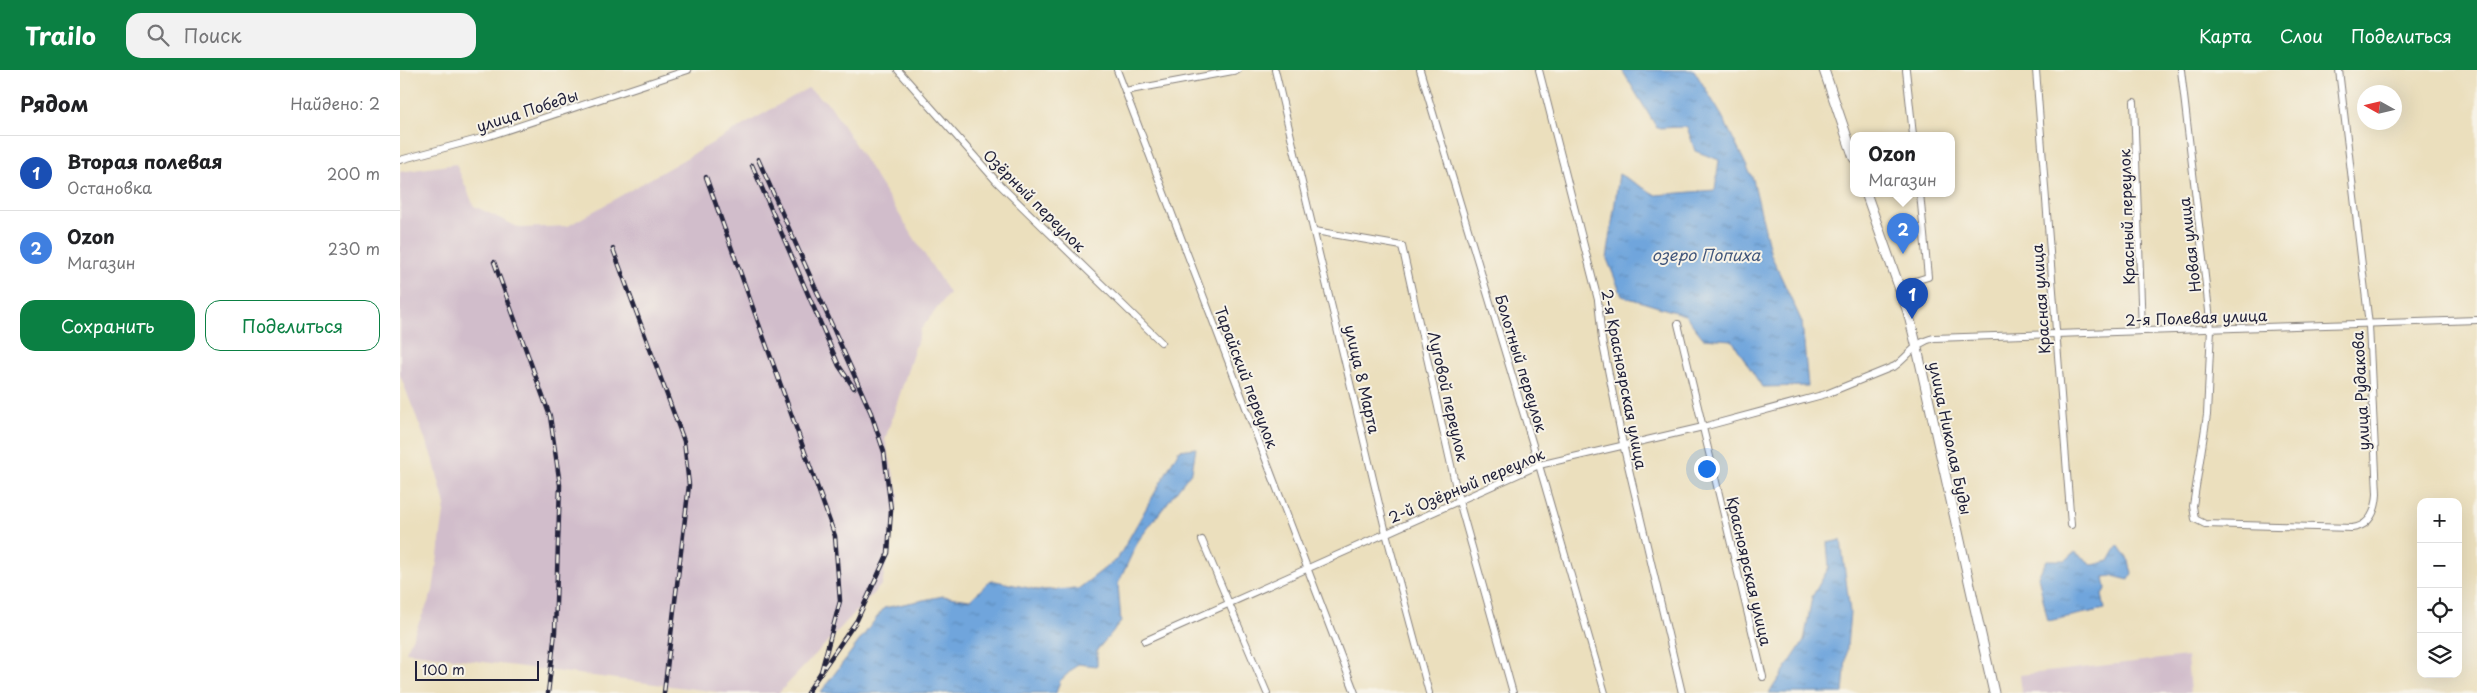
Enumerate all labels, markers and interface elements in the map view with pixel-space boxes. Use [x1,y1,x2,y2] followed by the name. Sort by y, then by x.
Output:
[126,13,476,58] search box
[25,17,96,53] text: Trailo
[144,21,172,49] icon: search
[184,21,242,49] text: Поиск
[2199,22,2252,49] text: Карта
[2280,22,2323,49] text: Слои
[2351,22,2452,49] text: Поделиться
[473,83,581,137] street label: улица Победы
[2357,85,2402,130] north arrow
[20,87,88,119] text: Рядом
[290,91,380,115] text: Найдено: 2
[1850,132,1955,197] popup
[1868,139,1916,167] text: Ozon
[979,144,1092,257] street label: Озёрный переулок
[67,147,223,175] text: Вторая полевая
[2112,149,2140,285] street label: Красный переулок
[32,161,40,185] text: 1
[327,161,380,185] text: 200 m
[1868,167,1937,191] text: Магазин
[67,175,152,199] text: Остановка
[2172,196,2206,294] street label: Новая улица
[1887,213,1919,254] pin: 2
[67,222,115,250] text: Ozon
[30,236,42,260] text: 2
[328,236,380,260] text: 230 m
[1652,242,1761,266] water label: озеро Попиха
[2025,243,2055,355] street label: Красная улица
[67,250,136,274] text: Магазин
[1896,278,1928,319] pin: 1
[1596,287,1654,471] street label: 2-я Красноярская улица
[1490,291,1554,435] street label: Болотный переулок
[20,300,195,351] button: Сохранить
[205,300,380,351] button: Поделиться
[1209,303,1285,452] street label: Тарайский переулок
[2125,303,2268,331] street label: 2-я Полевая улица
[1339,322,1387,437] street label: улица 8 Марта
[1423,329,1475,463] street label: Луговой переулок
[2345,330,2375,451] street label: улица Рудакова
[1924,359,1978,517] street label: улица Николая Буды
[1384,442,1548,528] street label: 2-й Озёрный переулок
[1694,456,1720,482] your location
[1722,494,1778,648] street label: Красноярская улица
[2417,498,2462,678] map controls
[2417,498,2462,543] button: +
[2417,543,2462,588] button: −
[2417,588,2462,633] button: locate
[2417,633,2462,678] button: layers
[415,658,539,681] scale bar
[422,659,465,680] text: 100 m

